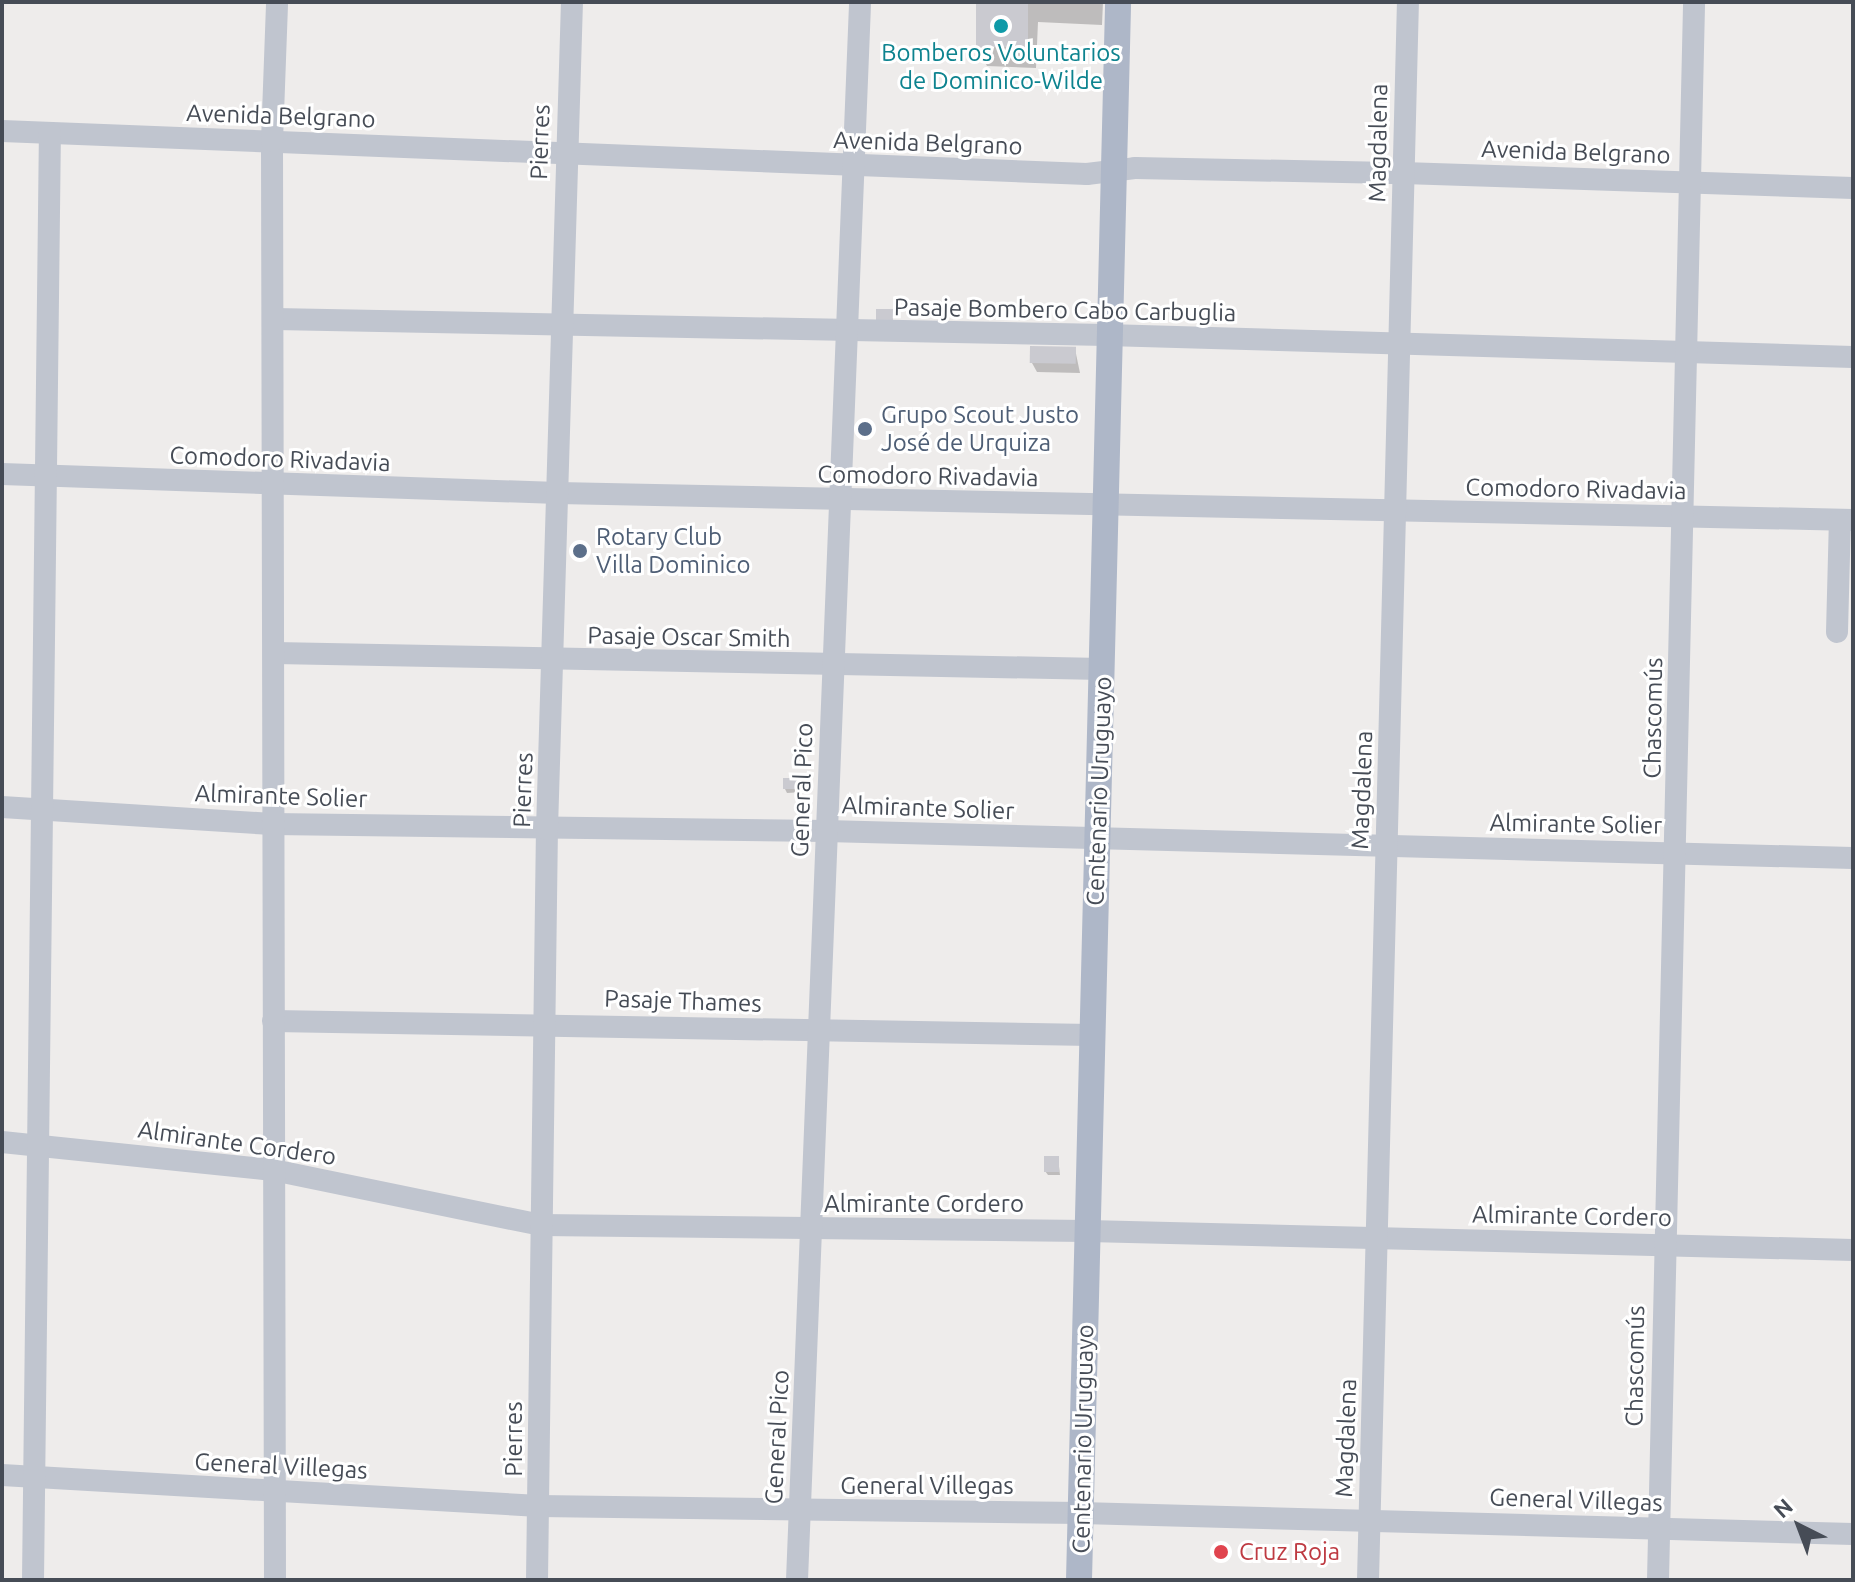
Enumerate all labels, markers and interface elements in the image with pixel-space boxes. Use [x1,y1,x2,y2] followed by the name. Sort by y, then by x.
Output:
[992,17,1010,35] marker: Bomberos Voluntarios de Dominico-Wilde
[881,39,1121,95] place label: Bomberos Voluntarios de Dominico-Wilde
[1363,83,1393,203] street label: Magdalena
[186,98,376,134] street label: Avenida Belgrano
[524,104,556,180] street label: Pierres
[833,125,1023,161] street label: Avenida Belgrano
[1481,134,1671,170] street label: Avenida Belgrano
[894,293,1236,327] street label: Pasaje Bombero Cabo Carbuglia
[881,401,1079,457] place label: Grupo Scout Justo José de Urquiza
[856,420,874,438] marker: Grupo Scout Justo José de Urquiza
[169,441,391,477] street label: Comodoro Rivadavia
[817,460,1039,492] street label: Comodoro Rivadavia
[1465,473,1687,505] street label: Comodoro Rivadavia
[596,523,750,579] place label: Rotary Club Villa Dominico
[571,542,589,560] marker: Rotary Club Villa Dominico
[587,621,791,653] street label: Pasaje Oscar Smith
[1638,657,1668,779] street label: Chascomús
[1081,676,1117,906] street label: Centenario Uruguayo
[785,722,819,858] street label: General Pico
[1346,730,1378,850] street label: Magdalena
[507,752,539,828] street label: Pierres
[194,779,368,813] street label: Almirante Solier
[841,791,1015,825] street label: Almirante Solier
[1489,808,1663,840] street label: Almirante Solier
[604,984,762,1018] street label: Pasaje Thames
[136,1115,338,1171] street label: Almirante Cordero
[824,1190,1024,1218] street label: Almirante Cordero
[1472,1200,1672,1232] street label: Almirante Cordero
[1620,1305,1650,1427] street label: Chascomús
[1067,1324,1099,1554] street label: Centenario Uruguayo
[759,1369,795,1505] street label: General Pico
[1330,1378,1362,1498] street label: Magdalena
[500,1401,528,1477] street label: Pierres
[194,1447,368,1485] street label: General Villegas
[840,1472,1014,1500] street label: General Villegas
[1489,1483,1663,1517] street label: General Villegas
[1759,1486,1839,1566] north arrow
[1768,1493,1797,1523] text: N
[1239,1538,1340,1566] place label: Cruz Roja
[1210,1541,1232,1563] marker: Cruz Roja

